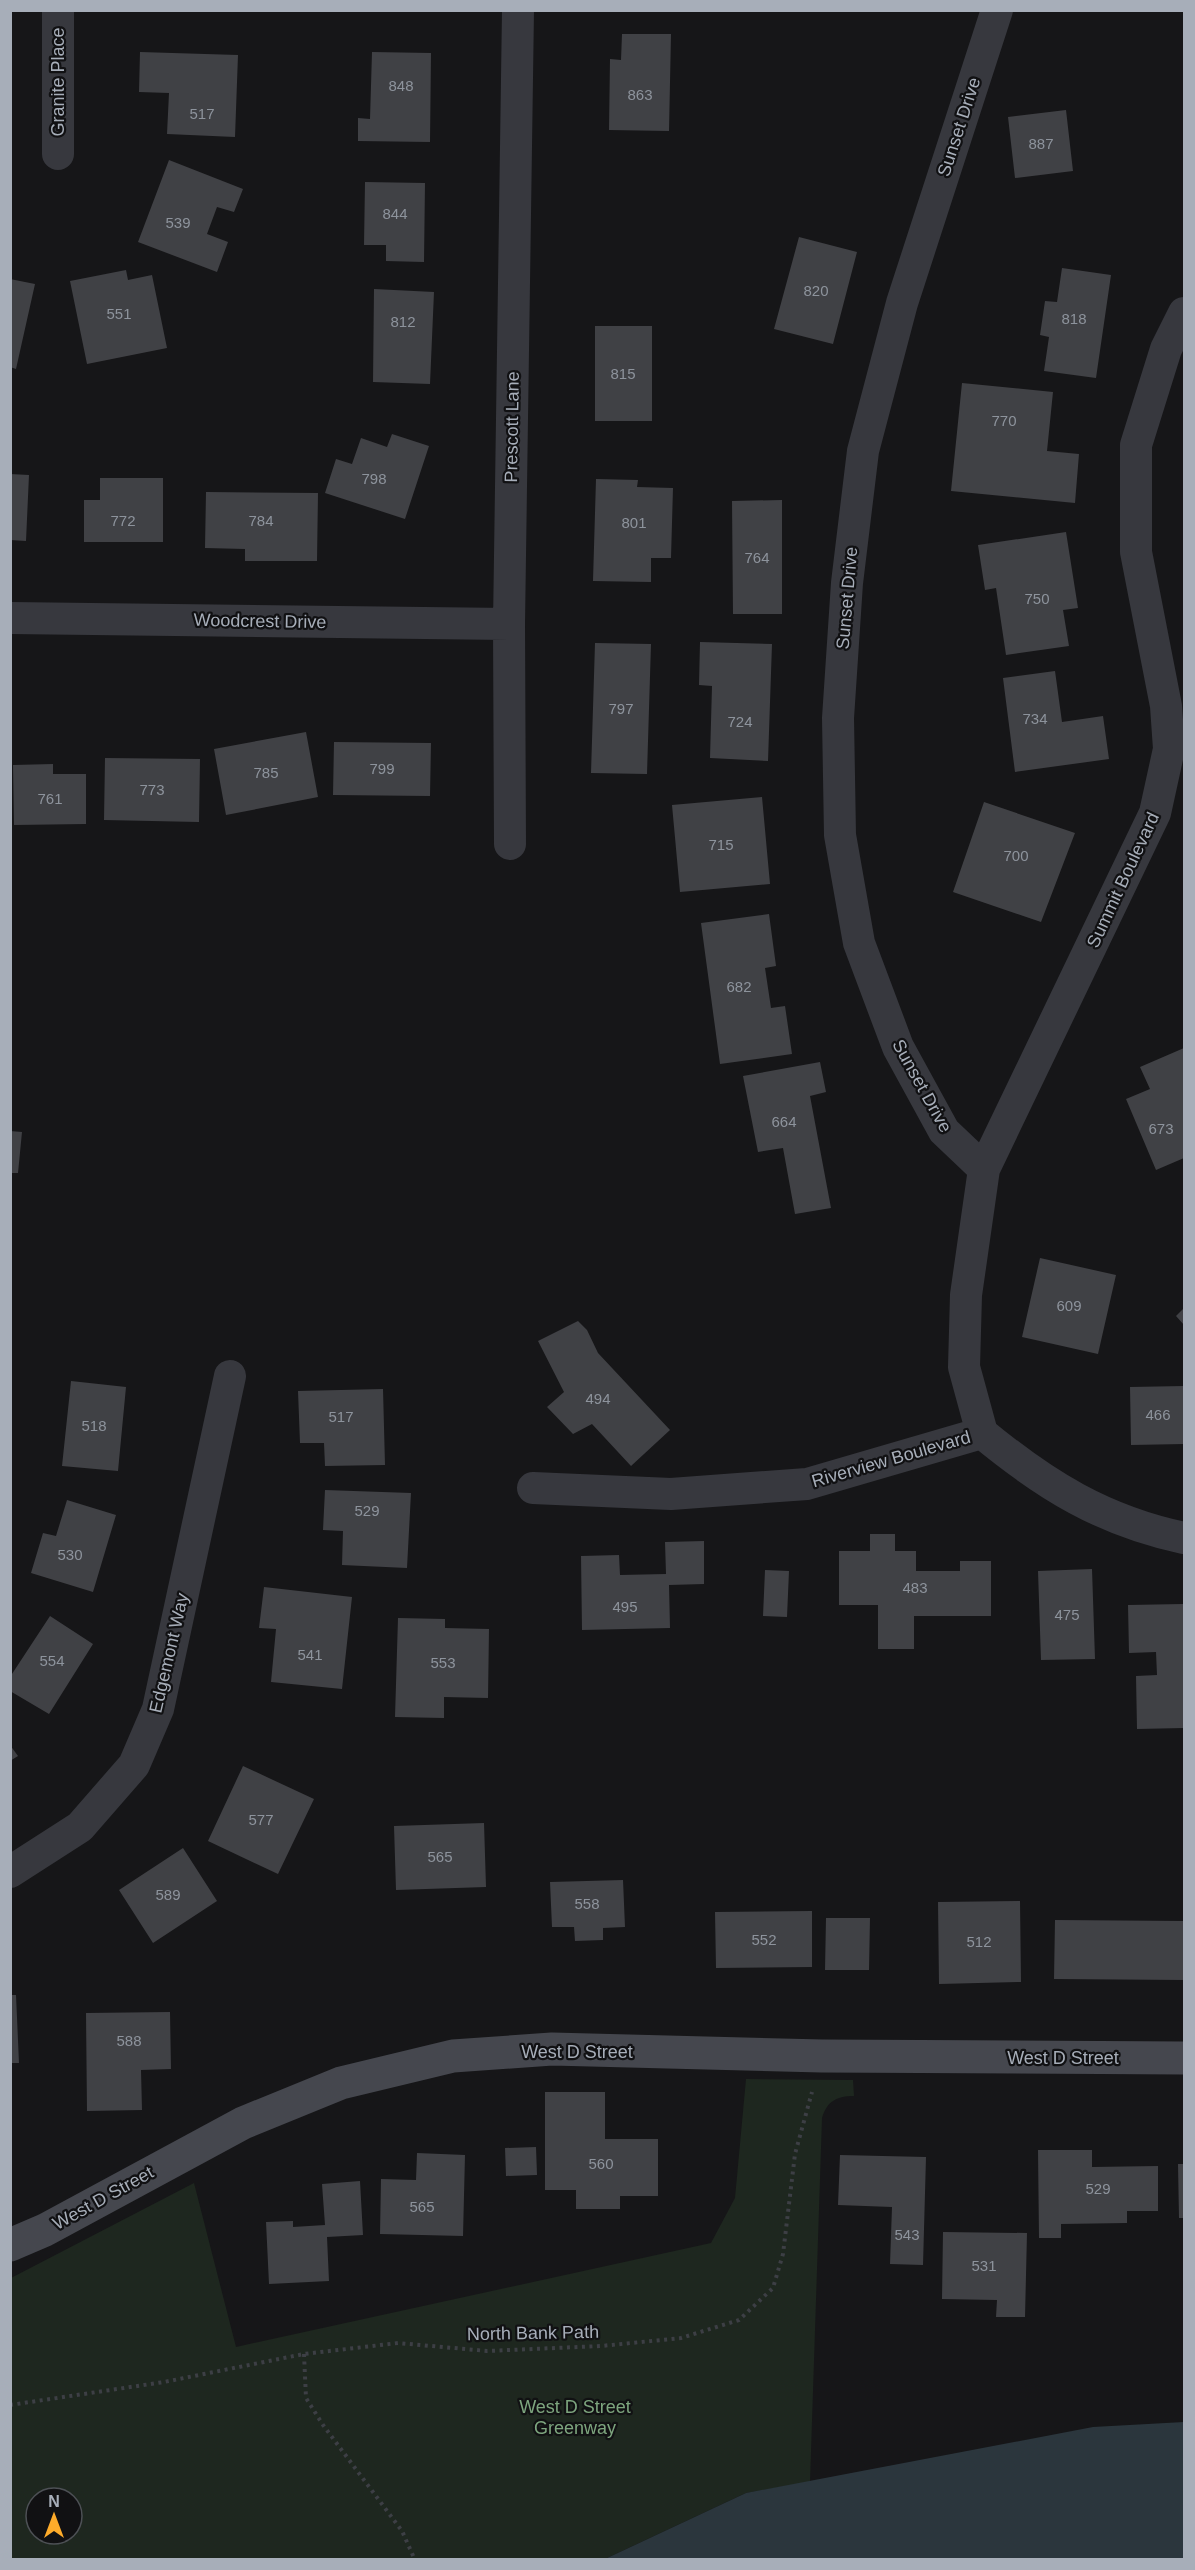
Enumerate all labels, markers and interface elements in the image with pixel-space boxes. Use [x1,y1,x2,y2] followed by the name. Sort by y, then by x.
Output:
[48,27,68,137] street label: Granite Place
[934,75,984,179] street label: Sunset Drive
[388,77,414,94] house number: 848
[627,86,653,103] house number: 863
[189,105,215,122] house number: 517
[1028,135,1054,152] house number: 887
[382,205,408,222] house number: 844
[165,214,191,231] house number: 539
[803,282,829,299] house number: 820
[106,305,132,322] house number: 551
[1061,310,1087,327] house number: 818
[390,313,416,330] house number: 812
[610,365,636,382] house number: 815
[501,371,523,483] street label: Prescott Lane
[991,412,1017,429] house number: 770
[361,470,387,487] house number: 798
[110,512,136,529] house number: 772
[248,512,274,529] house number: 784
[621,514,647,531] house number: 801
[833,546,861,650] street label: Sunset Drive
[744,549,770,566] house number: 764
[1024,590,1050,607] house number: 750
[193,610,327,632] street label: Woodcrest Drive
[608,700,634,717] house number: 797
[1022,710,1048,727] house number: 734
[727,713,753,730] house number: 724
[369,760,395,777] house number: 799
[253,764,279,781] house number: 785
[139,781,165,798] house number: 773
[37,790,63,807] house number: 761
[1083,809,1163,951] street label: Summit Boulevard
[708,836,734,853] house number: 715
[1003,847,1029,864] house number: 700
[726,978,752,995] house number: 682
[888,1036,956,1136] street label: Sunset Drive
[771,1113,797,1130] house number: 664
[1148,1120,1174,1137] house number: 673
[1056,1297,1082,1314] house number: 609
[585,1390,611,1407] house number: 494
[1145,1406,1171,1423] house number: 466
[328,1408,354,1425] house number: 517
[81,1417,107,1434] house number: 518
[809,1427,973,1491] street label: Riverview Boulevard
[354,1502,380,1519] house number: 529
[57,1546,83,1563] house number: 530
[902,1579,928,1596] house number: 483
[145,1591,193,1715] street label: Edgemont Way
[612,1598,638,1615] house number: 495
[1054,1606,1080,1623] house number: 475
[297,1646,323,1663] house number: 541
[39,1652,65,1669] house number: 554
[430,1654,456,1671] house number: 553
[248,1811,274,1828] house number: 577
[427,1848,453,1865] house number: 565
[155,1886,181,1903] house number: 589
[574,1895,600,1912] house number: 558
[751,1931,777,1948] house number: 552
[966,1933,992,1950] house number: 512
[116,2032,142,2049] house number: 588
[521,2042,633,2062] street label: West D Street
[1007,2048,1119,2068] street label: West D Street
[588,2155,614,2172] house number: 560
[49,2162,157,2234] street label: West D Street
[1085,2180,1111,2197] house number: 529
[409,2198,435,2215] house number: 565
[894,2226,920,2243] house number: 543
[971,2257,997,2274] house number: 531
[467,2322,599,2344] street label: North Bank Path
[519,2397,631,2438] park label: West D Street Greenway
[24,2486,84,2546] north arrow
[48,2493,60,2510] text: N

